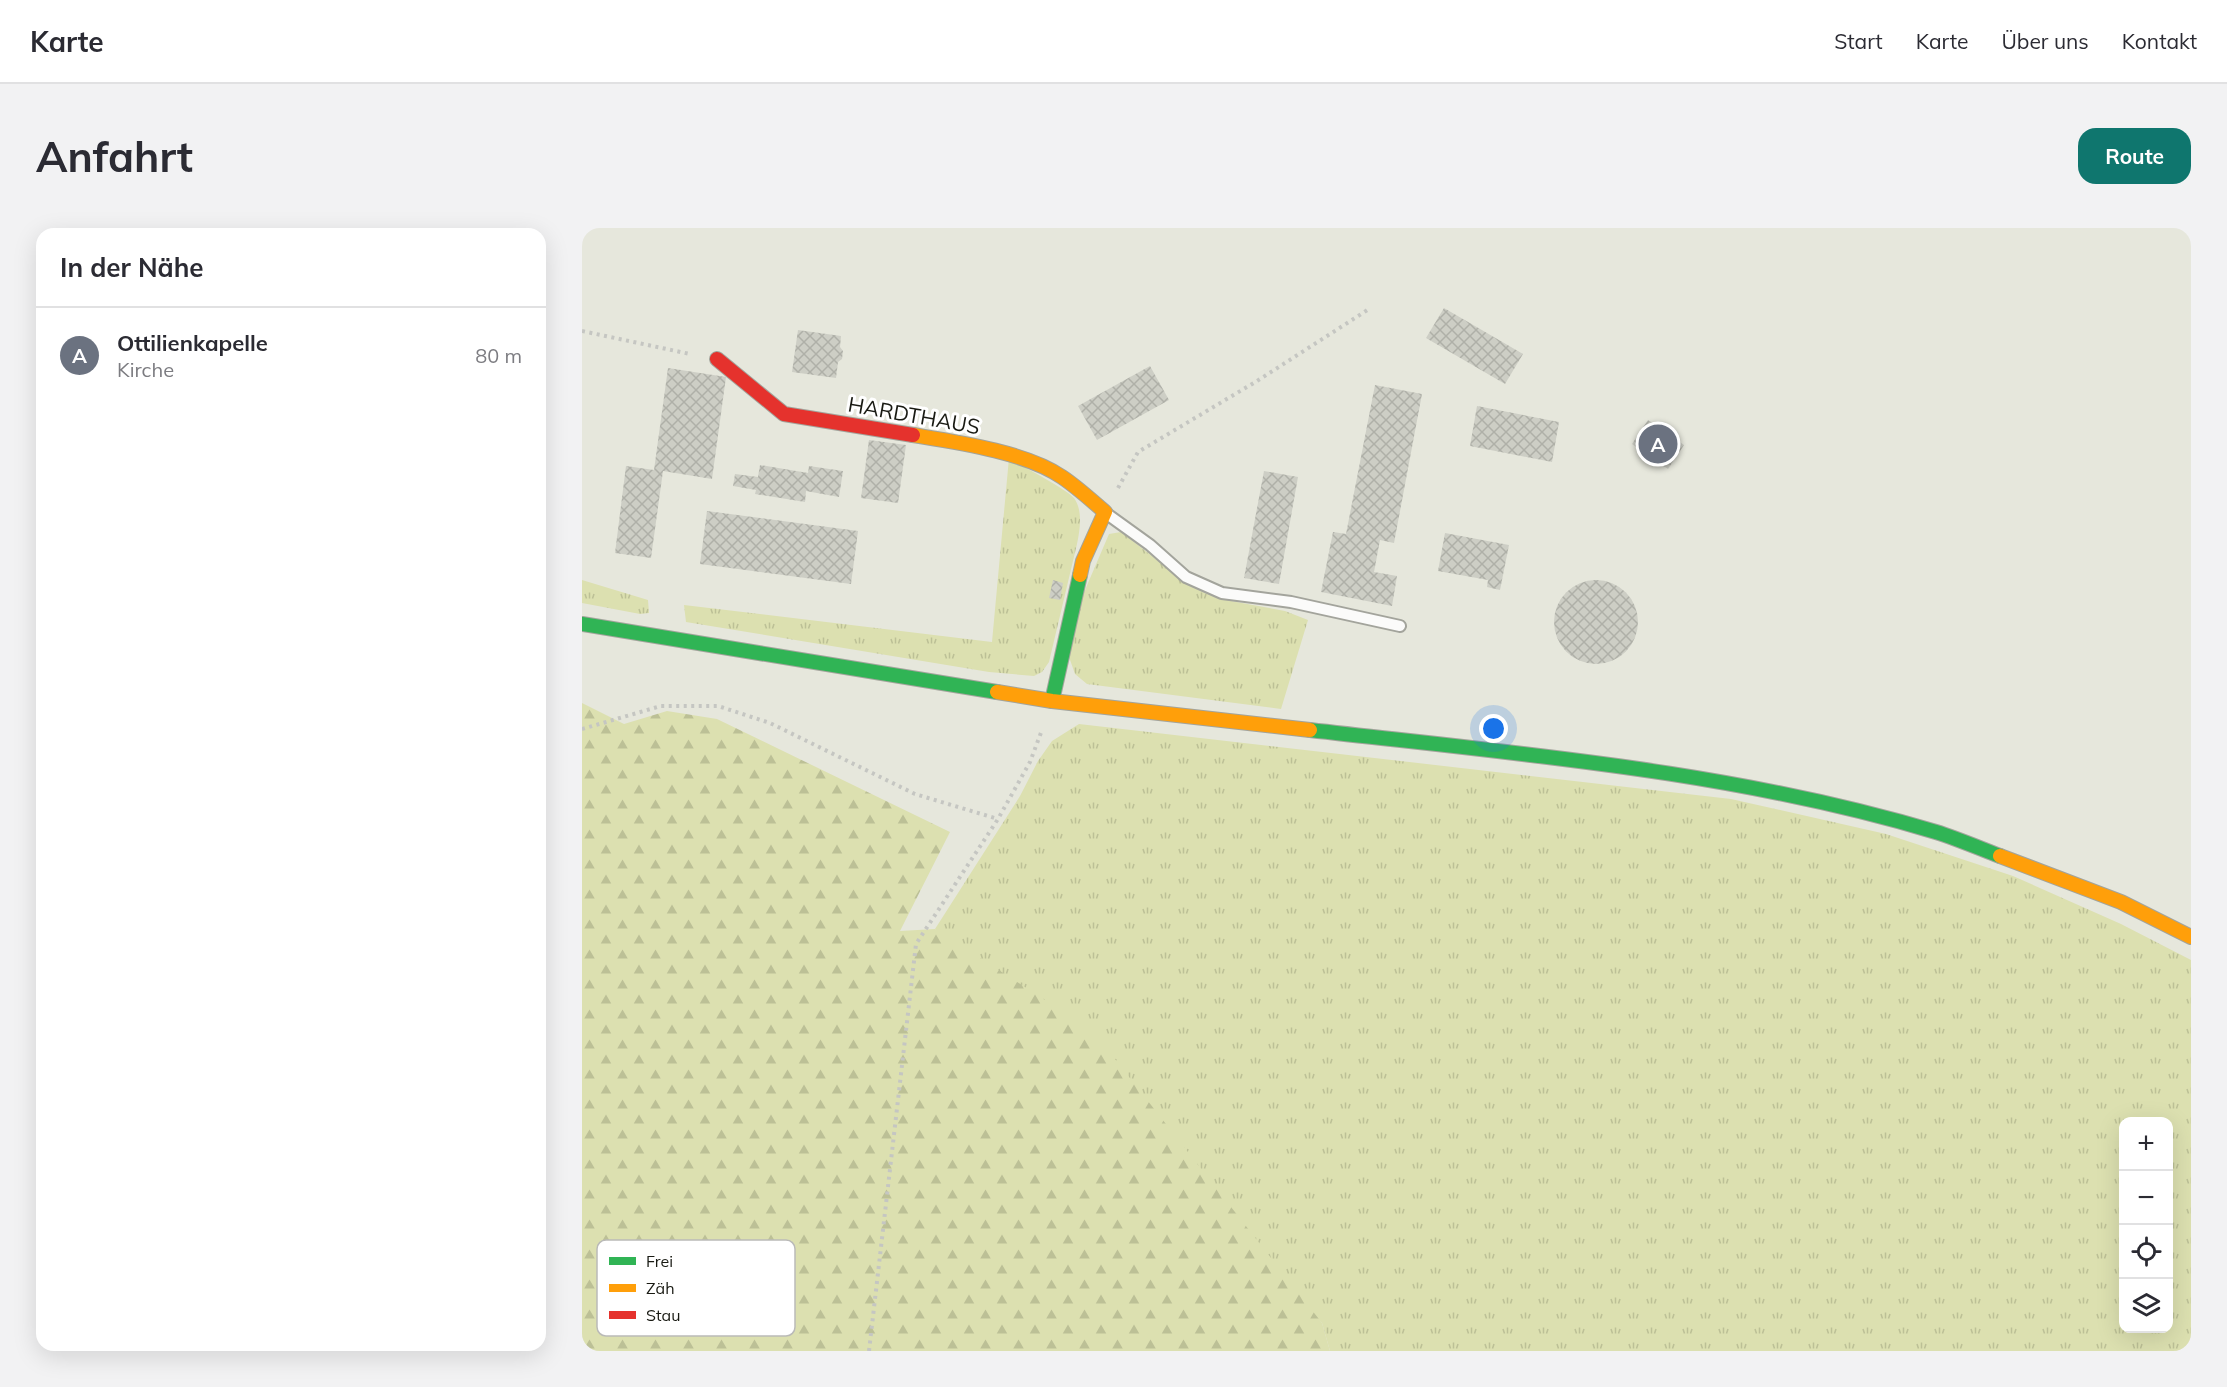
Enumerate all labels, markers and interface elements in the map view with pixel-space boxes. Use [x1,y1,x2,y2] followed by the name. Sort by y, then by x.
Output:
[30,24,104,59] text: Karte
[1834,28,1883,54] text: Start
[1916,28,1968,54] text: Karte
[2001,28,2089,54] text: Über uns
[2122,28,2197,54] text: Kontakt
[2078,128,2191,184] button: Route
[36,130,193,183] text: Anfahrt
[60,251,204,284] text: In der Nähe
[117,329,268,357] text: Ottilienkapelle
[72,343,87,368] text: A
[475,343,522,368] text: 80 m
[117,357,174,382] text: Kirche
[846,391,982,439] street label: HARDTHAUS
[1638,422,1678,466] pin: A
[1479,714,1508,743] your location
[2119,1117,2173,1333] map controls
[2119,1117,2173,1171] button: +
[2119,1171,2173,1225] button: −
[2119,1225,2173,1279] button: locate
[597,1240,795,1336] legend
[646,1251,673,1271] text: Frei
[646,1278,675,1298] text: Zäh
[2119,1279,2173,1333] button: layers
[646,1305,680,1325] text: Stau

